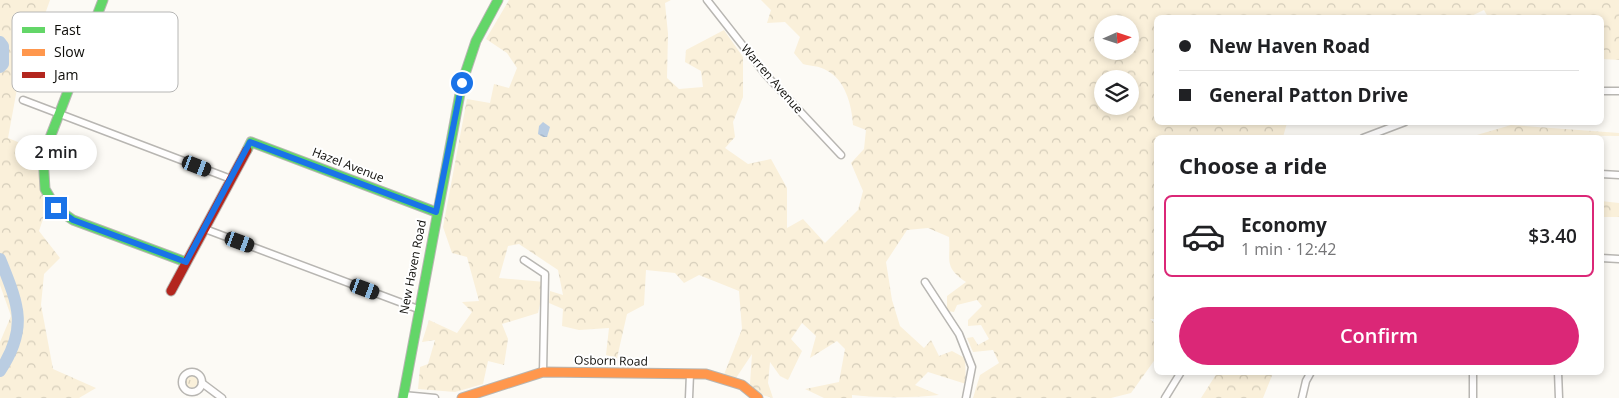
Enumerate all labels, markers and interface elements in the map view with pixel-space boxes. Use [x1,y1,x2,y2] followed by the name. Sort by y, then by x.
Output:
[12,12,178,92] legend
[1094,15,1139,60] north arrow
[1094,15,1139,115] map controls
[54,20,81,39] text: Fast
[1209,33,1370,59] text: New Haven Road
[738,40,807,117] street label: Warren Avenue
[54,42,85,61] text: Slow
[52,65,79,84] text: Jam
[1094,70,1139,115] button: layers
[451,72,473,94] route start
[1209,82,1408,108] text: General Patton Drive
[15,136,97,170] callout: 2 min
[34,141,78,163] text: 2 min
[310,143,387,186] street label: Hazel Avenue
[1179,150,1327,180] text: Choose a ride
[180,154,213,178] car
[45,197,67,219] route end
[1241,212,1327,238] text: Economy
[1181,214,1226,259] icon: car
[395,218,430,315] street label: New Haven Road
[1528,223,1577,249] text: $3.40
[223,230,256,254] car
[1241,238,1336,260] text: 1 min · 12:42
[348,277,381,301] car
[1179,307,1579,365] button: Confirm
[574,351,648,370] street label: Osborn Road

